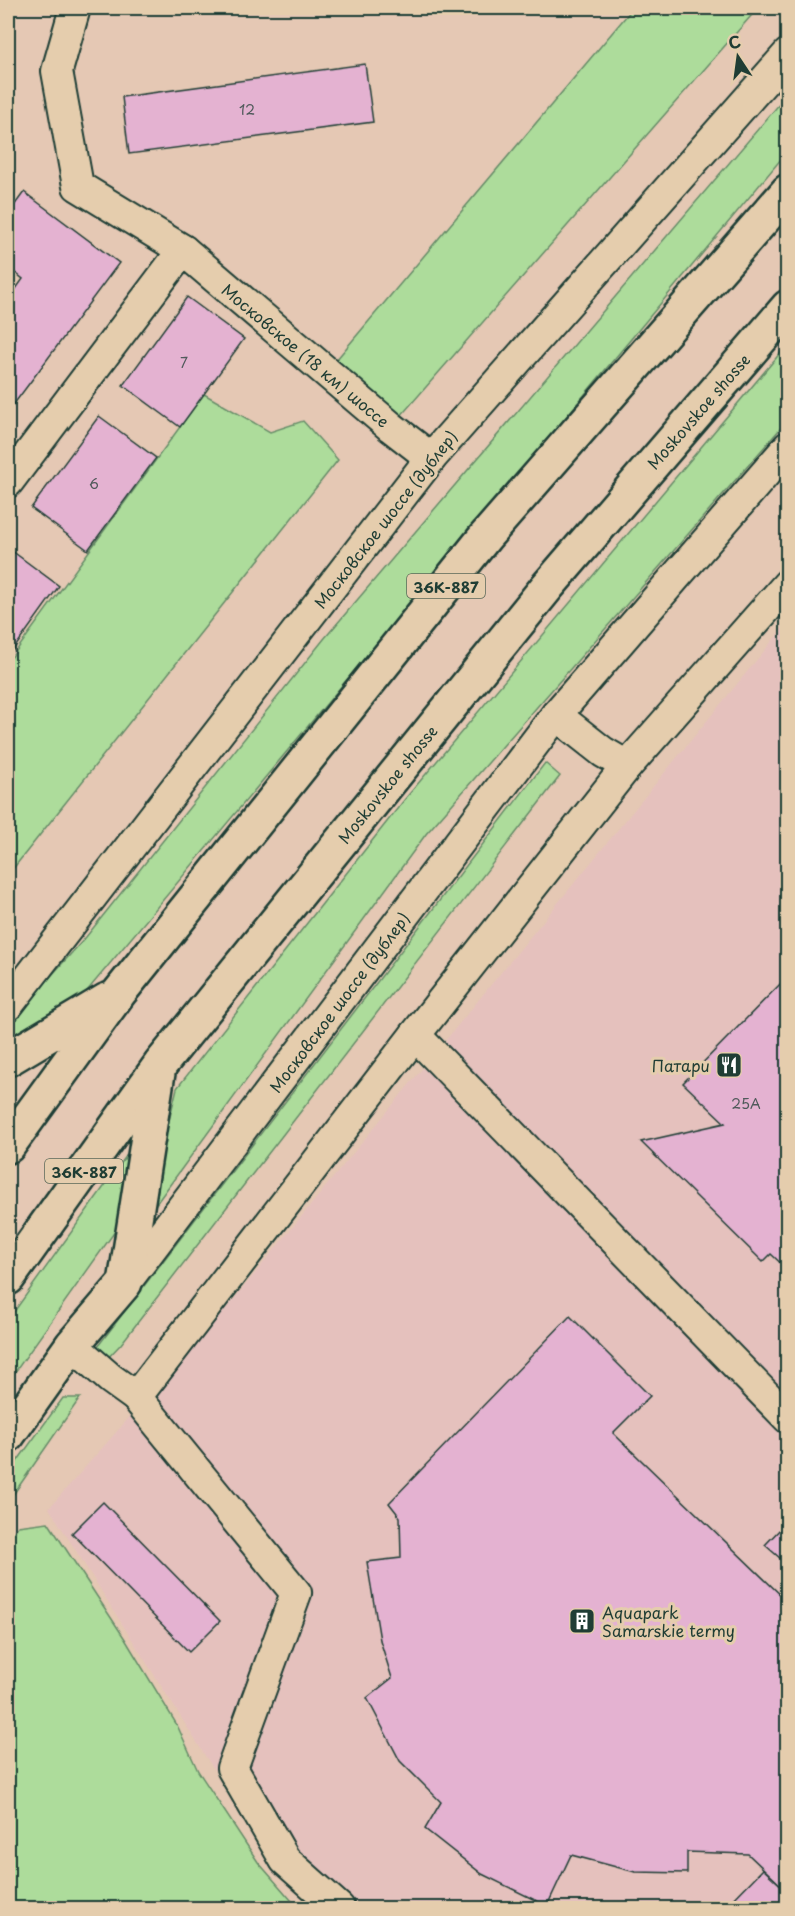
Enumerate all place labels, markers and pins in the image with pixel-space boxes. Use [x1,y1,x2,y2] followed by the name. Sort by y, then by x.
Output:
[714,1050,744,1080] restaurant icon: Патари
[652,1053,710,1077] place label: Патари
[602,1600,735,1642] place label: Aquapark Samarskie termy
[567,1606,597,1636] building icon: Aquapark Samarskie termy

